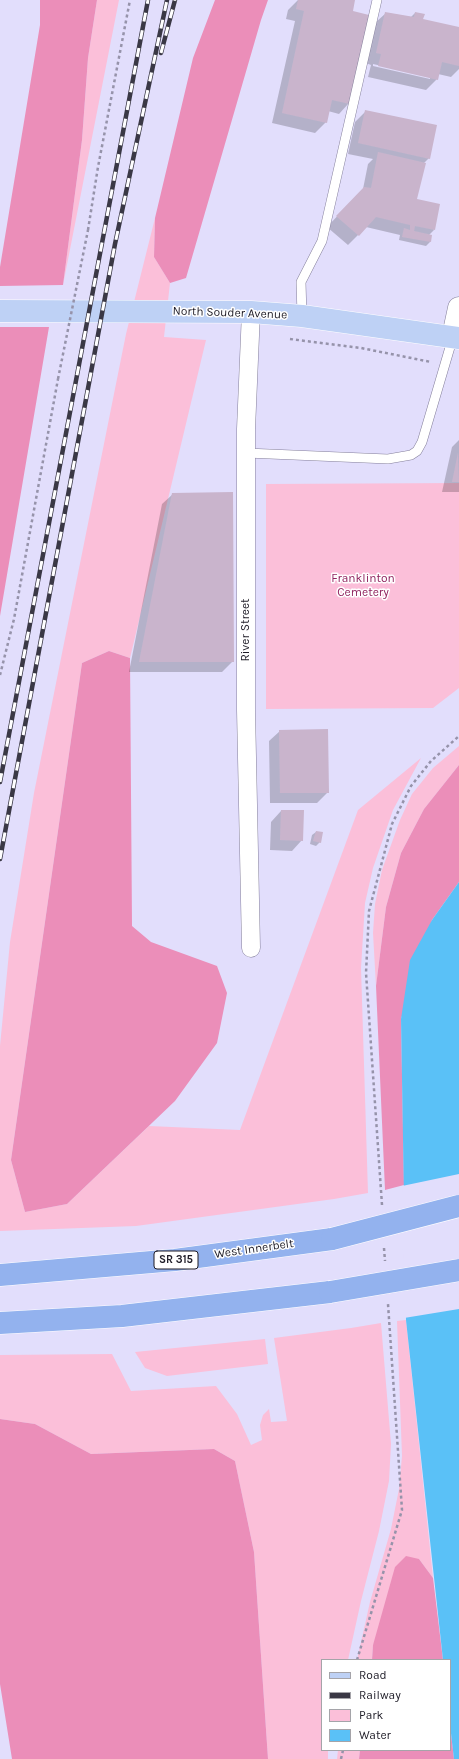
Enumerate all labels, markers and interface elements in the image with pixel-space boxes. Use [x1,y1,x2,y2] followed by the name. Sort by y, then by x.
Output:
[172,304,288,322] street label: North Souder Avenue
[331,572,395,600] park label: Franklinton Cemetery
[239,598,253,662] street label: River Street
[214,1236,294,1262] street label: West Innerbelt
[154,1251,198,1269] road number: SR 315
[321,1659,451,1751] legend
[359,1668,387,1682] text: Road
[359,1688,401,1702] text: Railway
[359,1708,383,1722] text: Park
[359,1728,391,1742] text: Water

